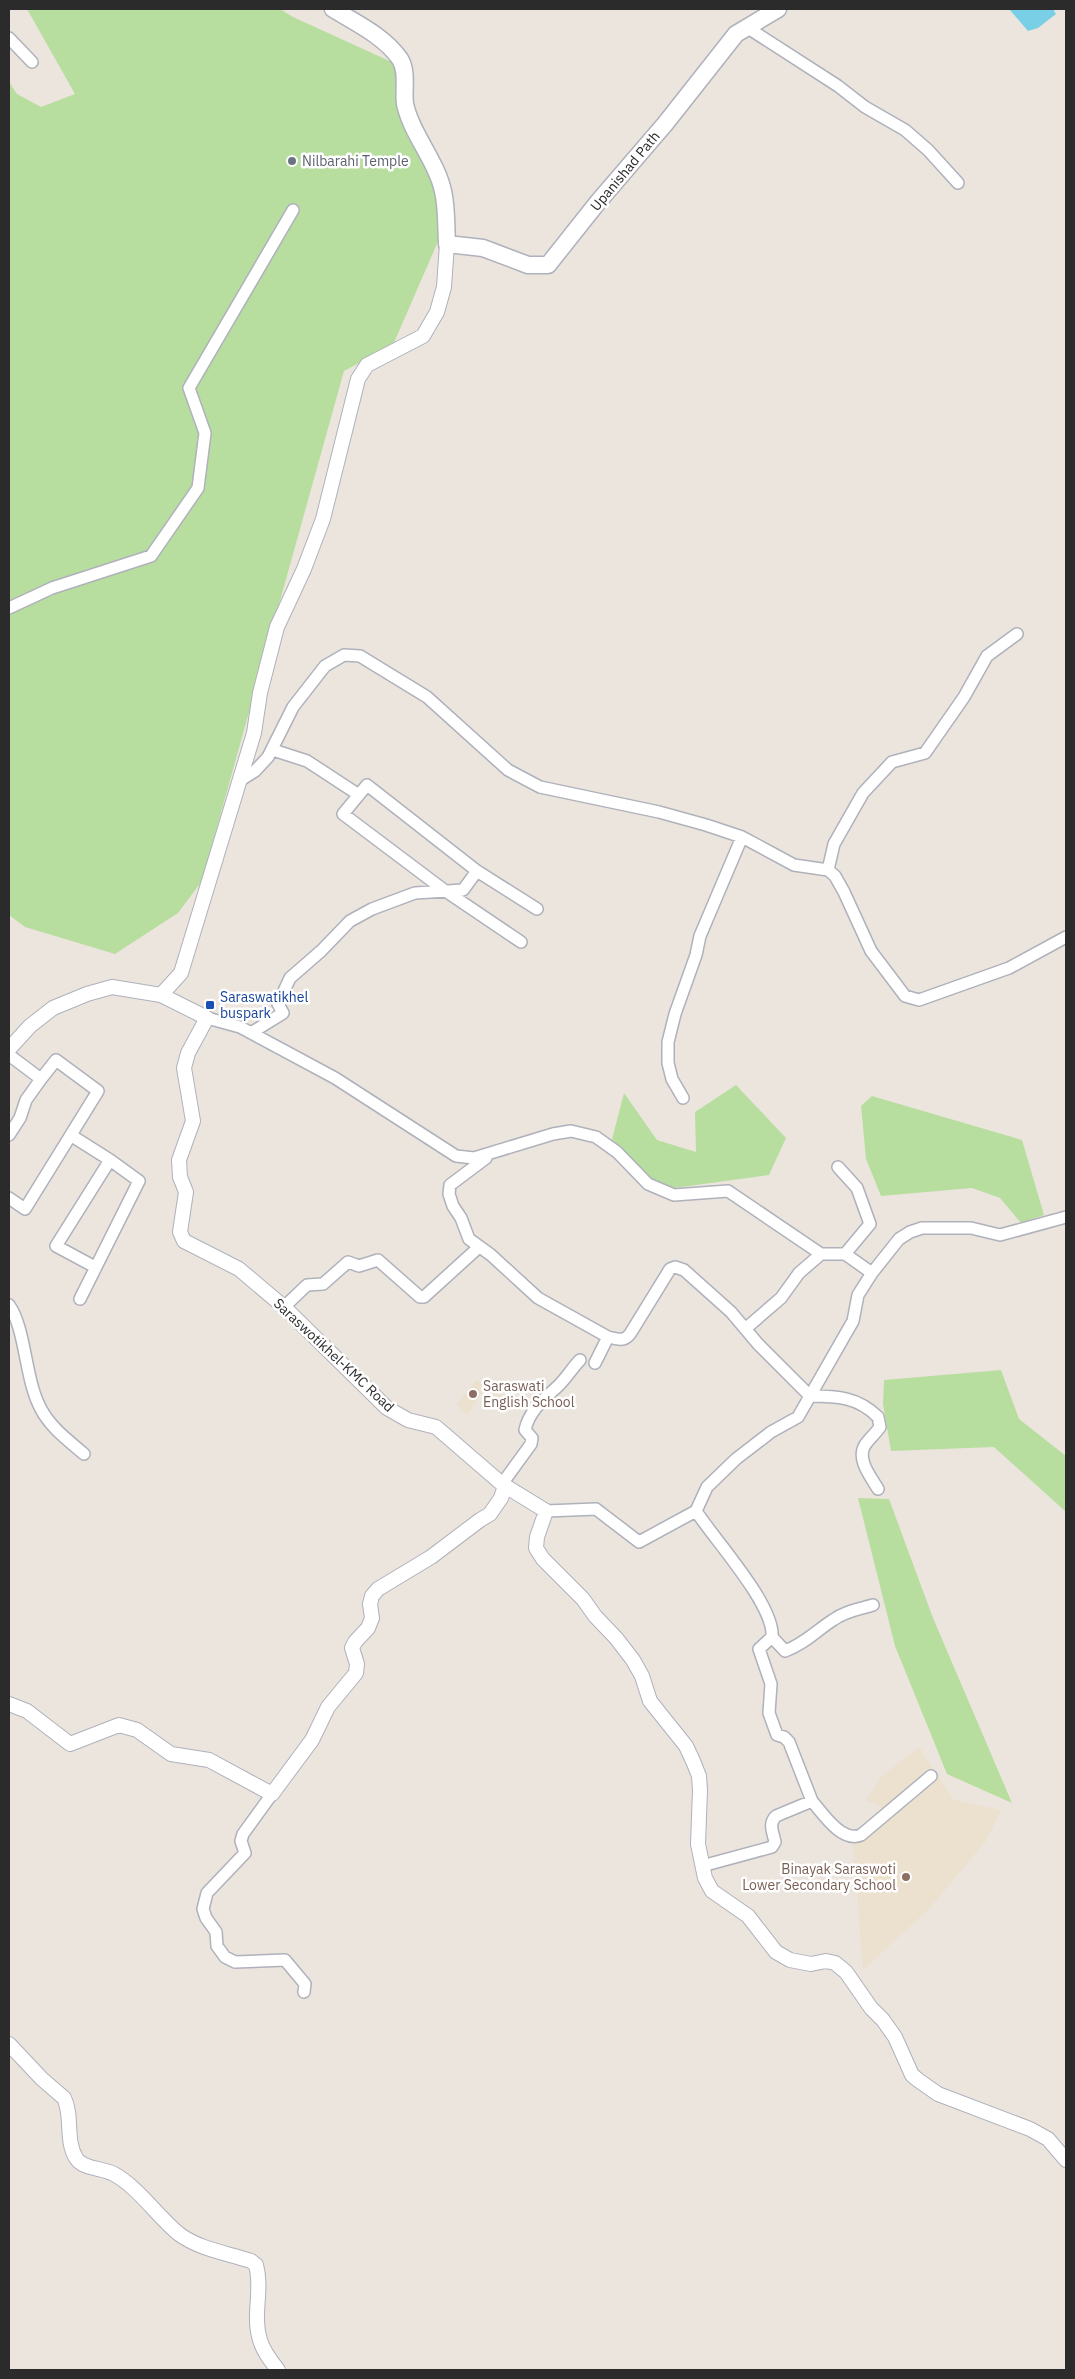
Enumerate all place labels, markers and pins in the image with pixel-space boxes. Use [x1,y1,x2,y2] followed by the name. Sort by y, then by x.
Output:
[302,152,409,170] place label: Nilbarahi Temple
[286,155,298,167] marker: Nilbarahi Temple
[220,988,308,1022] place label: Saraswatikhel buspark
[204,999,216,1011] marker: Saraswatikhel buspark
[483,1377,575,1411] place label: Saraswati English School
[467,1388,479,1400] marker: Saraswati English School
[742,1860,896,1894] place label: Binayak Saraswoti Lower Secondary School
[900,1871,912,1883] marker: Binayak Saraswoti Lower Secondary School

